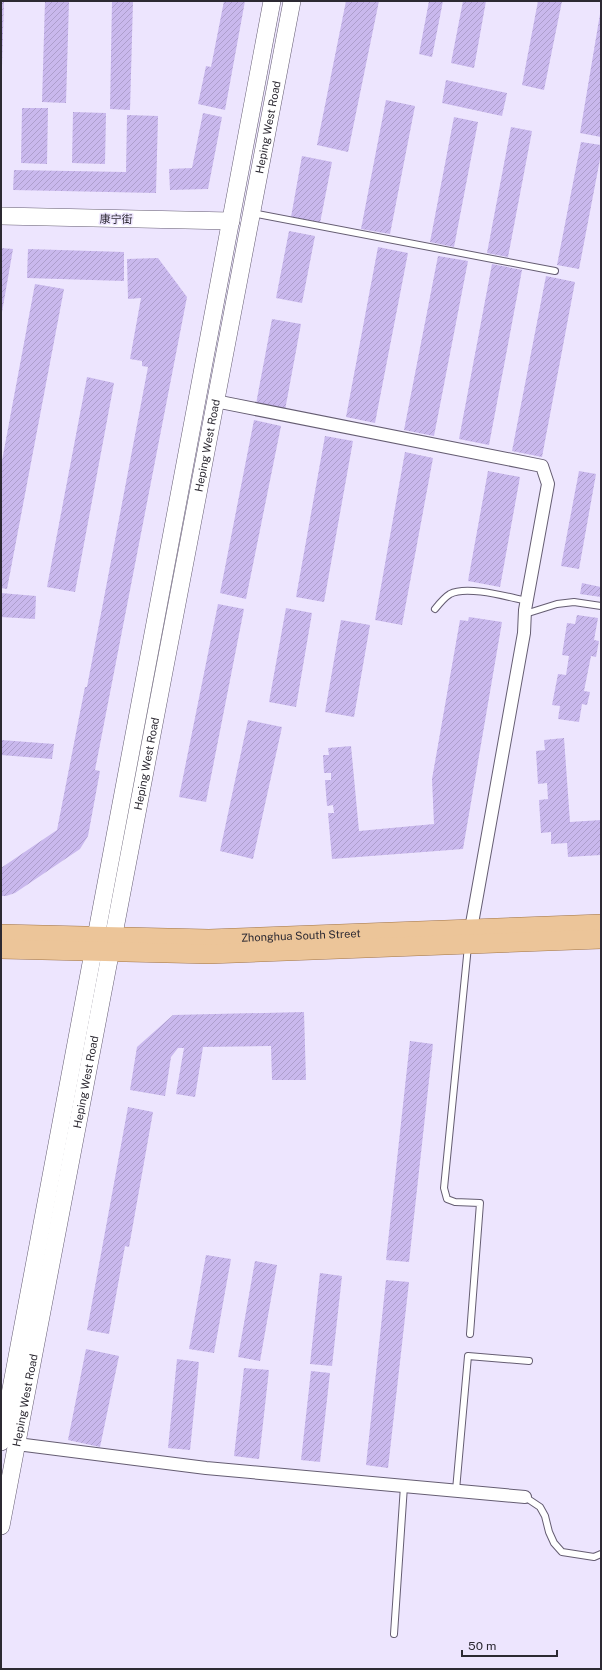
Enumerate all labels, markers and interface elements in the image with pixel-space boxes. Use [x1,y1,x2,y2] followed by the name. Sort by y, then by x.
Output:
[253,80,283,175] street label: Heping West Road
[99,213,133,225] street label: 康宁街
[192,398,222,493] street label: Heping West Road
[132,716,161,811] street label: Heping West Road
[241,927,361,944] street label: Zhonghua South Street
[71,1035,100,1129] street label: Heping West Road
[10,1353,40,1448] street label: Heping West Road
[462,1632,557,1658] scale bar
[468,1639,496,1653] text: 50 m

